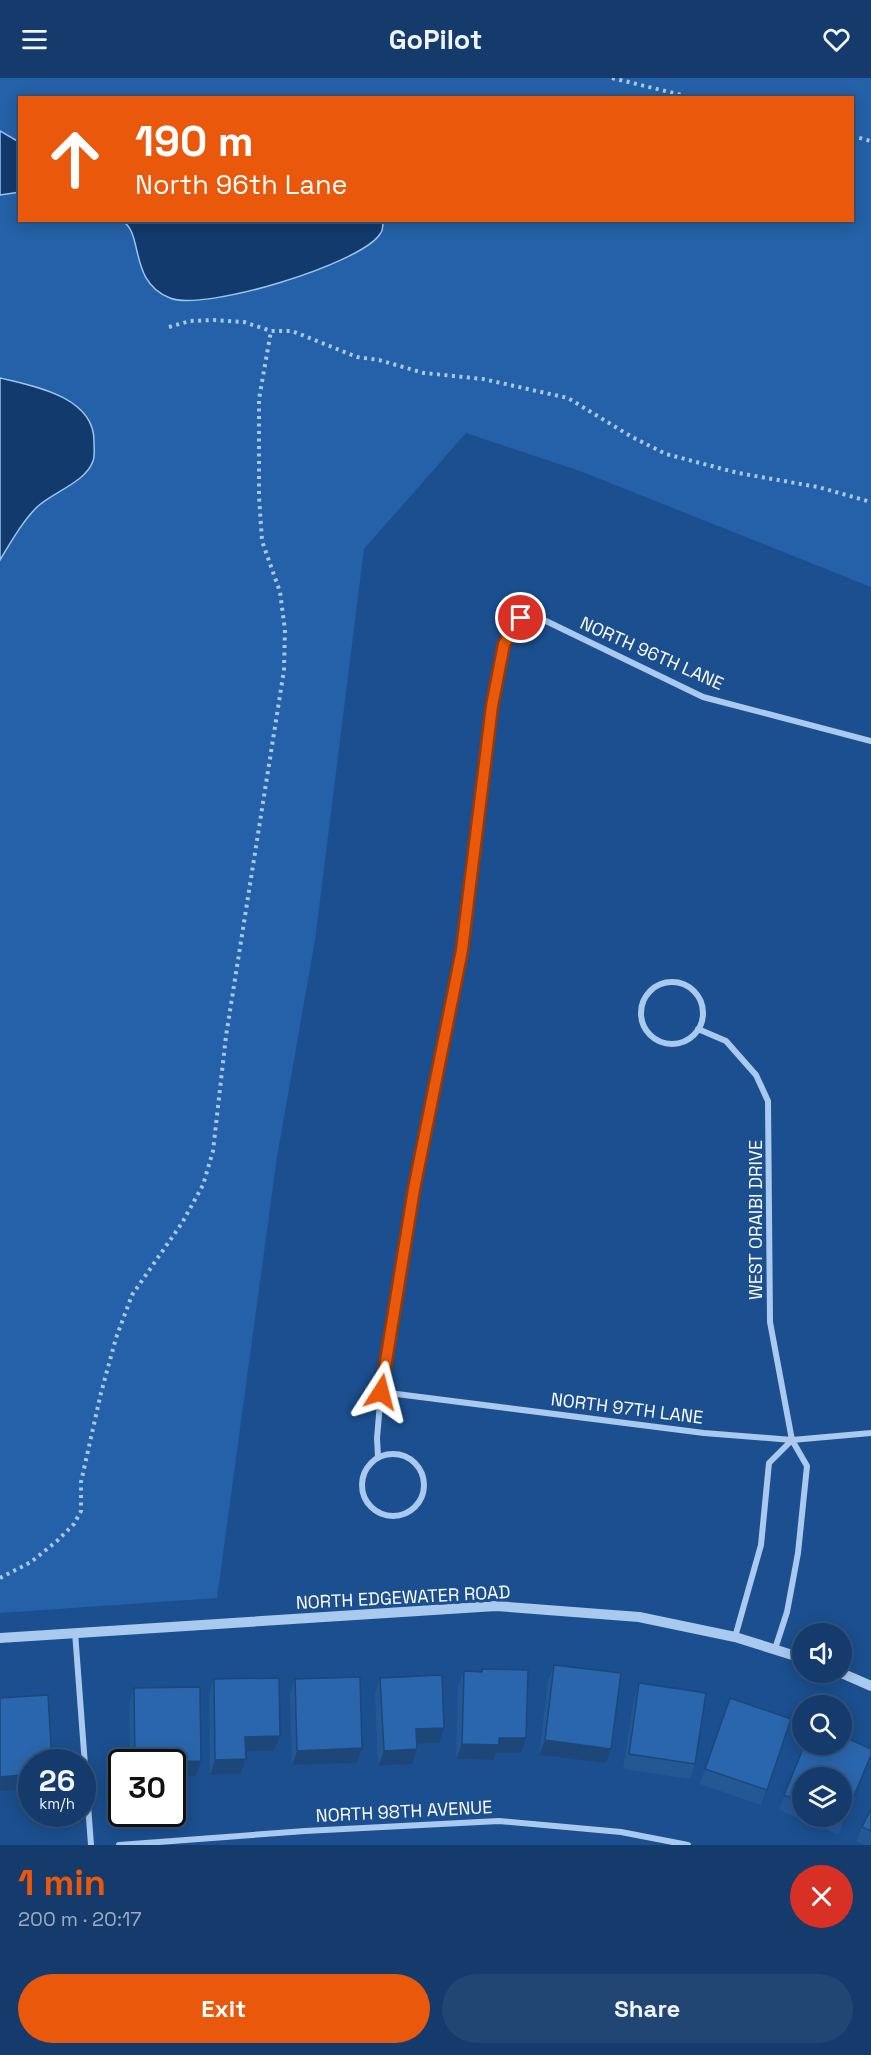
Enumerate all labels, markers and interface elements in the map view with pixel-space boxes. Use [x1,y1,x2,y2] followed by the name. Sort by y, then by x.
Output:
[389,22,482,57] text: GoPilot
[18,23,51,56] icon: menu
[820,23,853,56] icon: heart
[135,115,254,168] text: 190 m
[36,120,114,198] icon: ahead
[135,167,347,202] text: North 96th Lane
[495,592,546,643] pin
[504,601,537,634] icon: arrive
[577,611,727,695] street label: NORTH 96TH LANE
[744,1140,767,1300] street label: WEST ORAIBI DRIVE
[349,1360,413,1424] position arrow
[550,1387,704,1429] street label: NORTH 97TH LANE
[295,1580,511,1614] street label: NORTH EDGEWATER ROAD
[792,1623,852,1827] map controls
[792,1623,852,1683] button: sound
[792,1695,852,1755] button: search
[108,1749,186,1827] speed limit sign: 30
[39,1761,75,1800] text: 26
[792,1767,852,1827] button: layers
[39,1794,75,1813] text: km/h
[315,1795,493,1827] street label: NORTH 98TH AVENUE
[18,1860,106,1906] text: 1 min
[790,1865,853,1928] button: close
[18,1906,142,1932] text: 200 m · 20:17
[18,1974,430,2043] button: Exit
[442,1974,853,2043] button: Share

